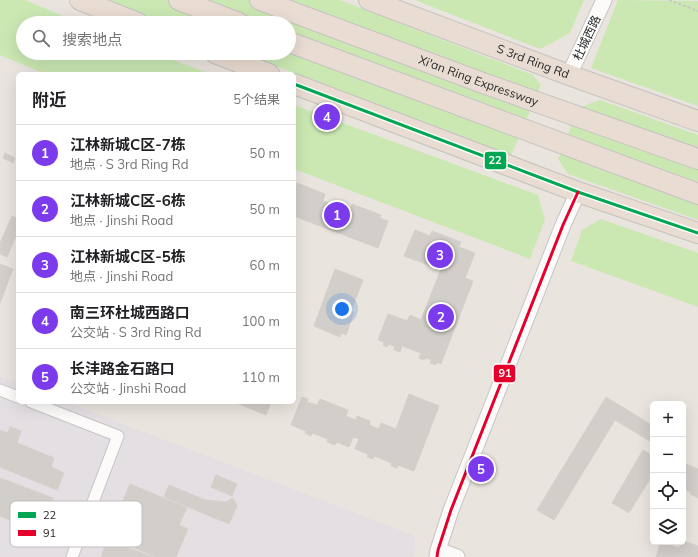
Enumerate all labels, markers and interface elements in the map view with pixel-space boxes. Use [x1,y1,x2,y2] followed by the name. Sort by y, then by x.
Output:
[570,13,603,63] street label: 杜城西路
[16,16,296,60] search box
[30,27,52,49] icon: search
[62,30,122,49] text: 搜索地点
[495,41,571,81] street label: S 3rd Ring Rd
[417,52,541,109] street label: Xi'an Ring Expressway
[32,89,66,110] text: 附近
[233,91,280,107] text: 5个结果
[314,102,340,132] pin: 4
[70,135,186,154] text: 江林新城C区-7栋
[41,145,49,161] text: 1
[250,145,280,161] text: 50 m
[484,151,507,170] line badge: 22
[488,153,502,167] text: 22
[70,156,189,172] text: 地点 · S 3rd Ring Rd
[70,191,186,210] text: 江林新城C区-6栋
[324,200,350,230] pin: 1
[41,201,49,217] text: 2
[250,201,280,217] text: 50 m
[70,212,173,228] text: 地点 · Jinshi Road
[427,240,453,270] pin: 3
[70,247,186,266] text: 江林新城C区-5栋
[41,257,49,273] text: 3
[250,257,280,273] text: 60 m
[70,268,173,284] text: 地点 · Jinshi Road
[332,299,352,319] your location
[428,302,454,332] pin: 2
[70,303,190,322] text: 南三环杜城西路口
[41,313,49,329] text: 4
[242,313,280,329] text: 100 m
[70,324,202,340] text: 公交站 · S 3rd Ring Rd
[70,359,175,378] text: 长沣路金石路口
[493,364,516,383] line badge: 91
[498,366,512,380] text: 91
[41,369,49,385] text: 5
[242,369,280,385] text: 110 m
[70,380,186,396] text: 公交站 · Jinshi Road
[650,401,686,545] map controls
[650,401,686,437] button: +
[650,437,686,473] button: −
[468,454,494,484] pin: 5
[650,473,686,509] button: locate
[10,501,142,547] legend
[43,508,57,522] text: 22
[650,509,686,545] button: layers
[43,526,56,540] text: 91

